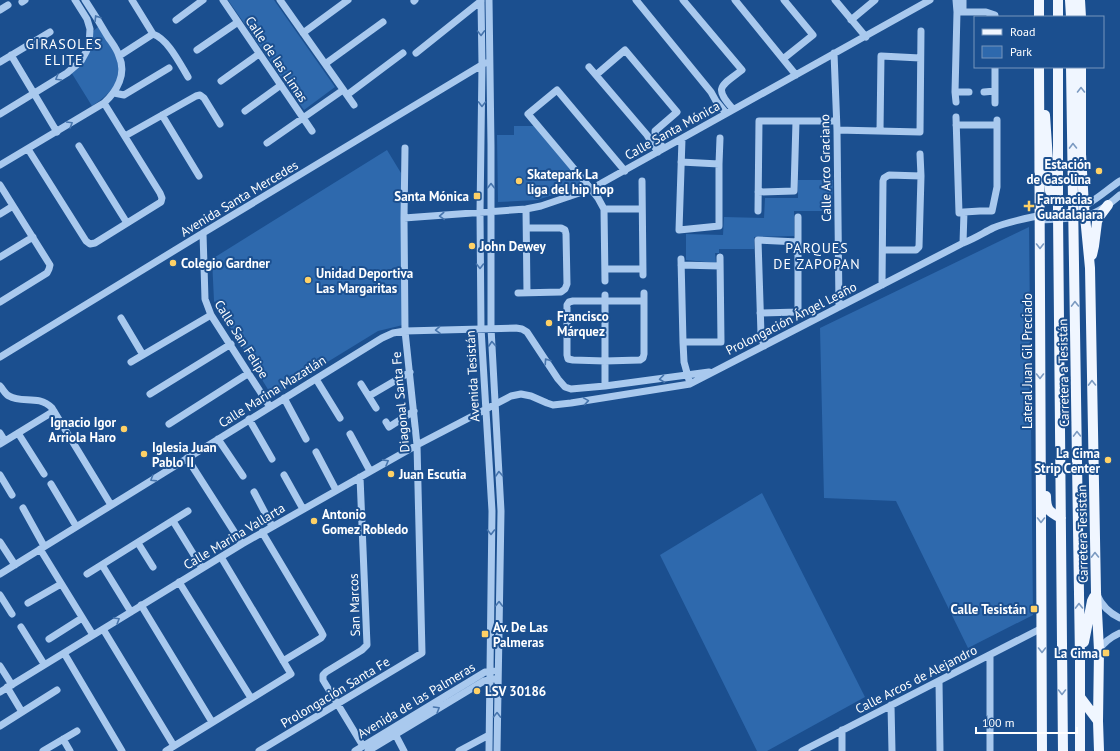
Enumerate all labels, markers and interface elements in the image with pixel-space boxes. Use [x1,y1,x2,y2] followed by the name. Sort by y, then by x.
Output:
[242,13,312,106] street label: Calle de las Limas
[94,15,101,22] one-way arrow
[974,16,1104,68] legend
[1010,24,1035,39] text: Road
[477,30,486,36] one-way arrow
[26,35,102,69] district label: GIRASOLES ELITE
[1010,44,1032,59] text: Park
[55,74,62,81] one-way arrow
[1077,87,1085,93] one-way arrow
[622,97,723,164] street label: Calle Santa Mónica
[478,101,486,107] one-way arrow
[816,114,835,222] street label: Calle Arco Graciano
[66,121,73,129] one-way arrow
[1068,143,1077,149] one-way arrow
[177,156,301,240] street label: Avenida Santa Mercedes
[1027,156,1091,188] place label: Estación de Gasolina
[527,166,614,198] place label: Skatepark La liga del hip hop
[1094,166,1104,176] marker: Estación de Gasolina
[514,176,524,186] marker: Skatepark La liga del hip hop
[487,183,495,189] one-way arrow
[394,188,469,205] place label: Santa Mónica
[472,191,482,201] marker: Santa Mónica
[1037,191,1103,223] place label: Farmacias Guadalajara
[1024,201,1034,211] marker: Farmacias Guadalajara
[439,211,445,220] one-way arrow
[479,238,546,255] place label: John Dewey
[773,239,861,273] district label: PARQUES DE ZAPOPAN
[467,241,477,251] marker: John Dewey
[1036,243,1044,249] one-way arrow
[181,255,270,272] place label: Colegio Gardner
[168,258,178,268] marker: Colegio Gardner
[476,263,484,269] one-way arrow
[316,265,413,297] place label: Unidad Deportiva Las Margaritas
[303,275,313,285] marker: Unidad Deportiva Las Margaritas
[723,278,860,359] street label: Prolongación Ángel Leaño
[1019,293,1036,429] street label: Lateral Juan Gil Preciado
[211,297,272,382] street label: Calle San Felipe
[1071,301,1079,307] one-way arrow
[557,308,609,340] place label: Francisco Márquez
[544,318,554,328] marker: Francisco Márquez
[1054,319,1073,427] street label: Carretera a Tesistán
[435,326,441,334] one-way arrow
[462,330,483,422] street label: Avenida Tesistán
[488,341,496,347] one-way arrow
[215,351,329,431] street label: Calle Marina Mazatlán
[388,351,413,453] street label: Diagonal Santa Fe
[544,359,551,366] one-way arrow
[1036,373,1044,379] one-way arrow
[659,374,665,383] one-way arrow
[1088,380,1096,386] one-way arrow
[583,397,589,406] one-way arrow
[49,414,116,446] place label: Ignacio Igor Arriola Haro
[119,424,129,434] marker: Ignacio Igor Arriola Haro
[1072,431,1081,437] one-way arrow
[152,439,217,471] place label: Iglesia Juan Pablo II
[1034,445,1100,477] place label: La Cima Strip Center
[139,449,149,459] marker: Iglesia Juan Pablo II
[1103,455,1113,465] marker: La Cima Strip Center
[382,460,389,467] one-way arrow
[398,466,467,483] place label: Juan Escutia
[386,469,396,479] marker: Juan Escutia
[495,471,504,477] one-way arrow
[150,474,157,482] one-way arrow
[1073,485,1092,583] street label: Carretera Tesistán
[180,499,288,573] street label: Calle Marina Vallarta
[322,506,408,538] place label: Antonio Gomez Robledo
[309,516,319,526] marker: Antonio Gomez Robledo
[1037,517,1045,523] one-way arrow
[487,529,495,535] one-way arrow
[1091,552,1100,558] one-way arrow
[345,573,364,637] street label: San Marcos
[495,601,504,607] one-way arrow
[950,601,1026,618] place label: Calle Tesistán
[1075,603,1083,609] one-way arrow
[1029,604,1039,614] marker: Calle Tesistán
[113,618,120,625] one-way arrow
[493,619,548,651] place label: Av. De Las Palmeras
[480,629,490,639] marker: Av. De Las Palmeras
[852,641,980,718] street label: Calle Arcos de Alejandro
[1054,645,1098,662] place label: La Cima
[1038,647,1046,653] one-way arrow
[1101,648,1111,658] marker: La Cima
[278,653,393,732] street label: Prolongación Santa Fe
[354,659,478,742] street label: Avenida de las Palmeras
[485,683,546,700] place label: LSV 30186
[472,686,482,696] marker: LSV 30186
[1058,689,1066,695] one-way arrow
[433,706,440,713] one-way arrow
[976,709,1077,735] scale bar
[493,712,501,718] one-way arrow
[982,715,1015,730] text: 100 m

